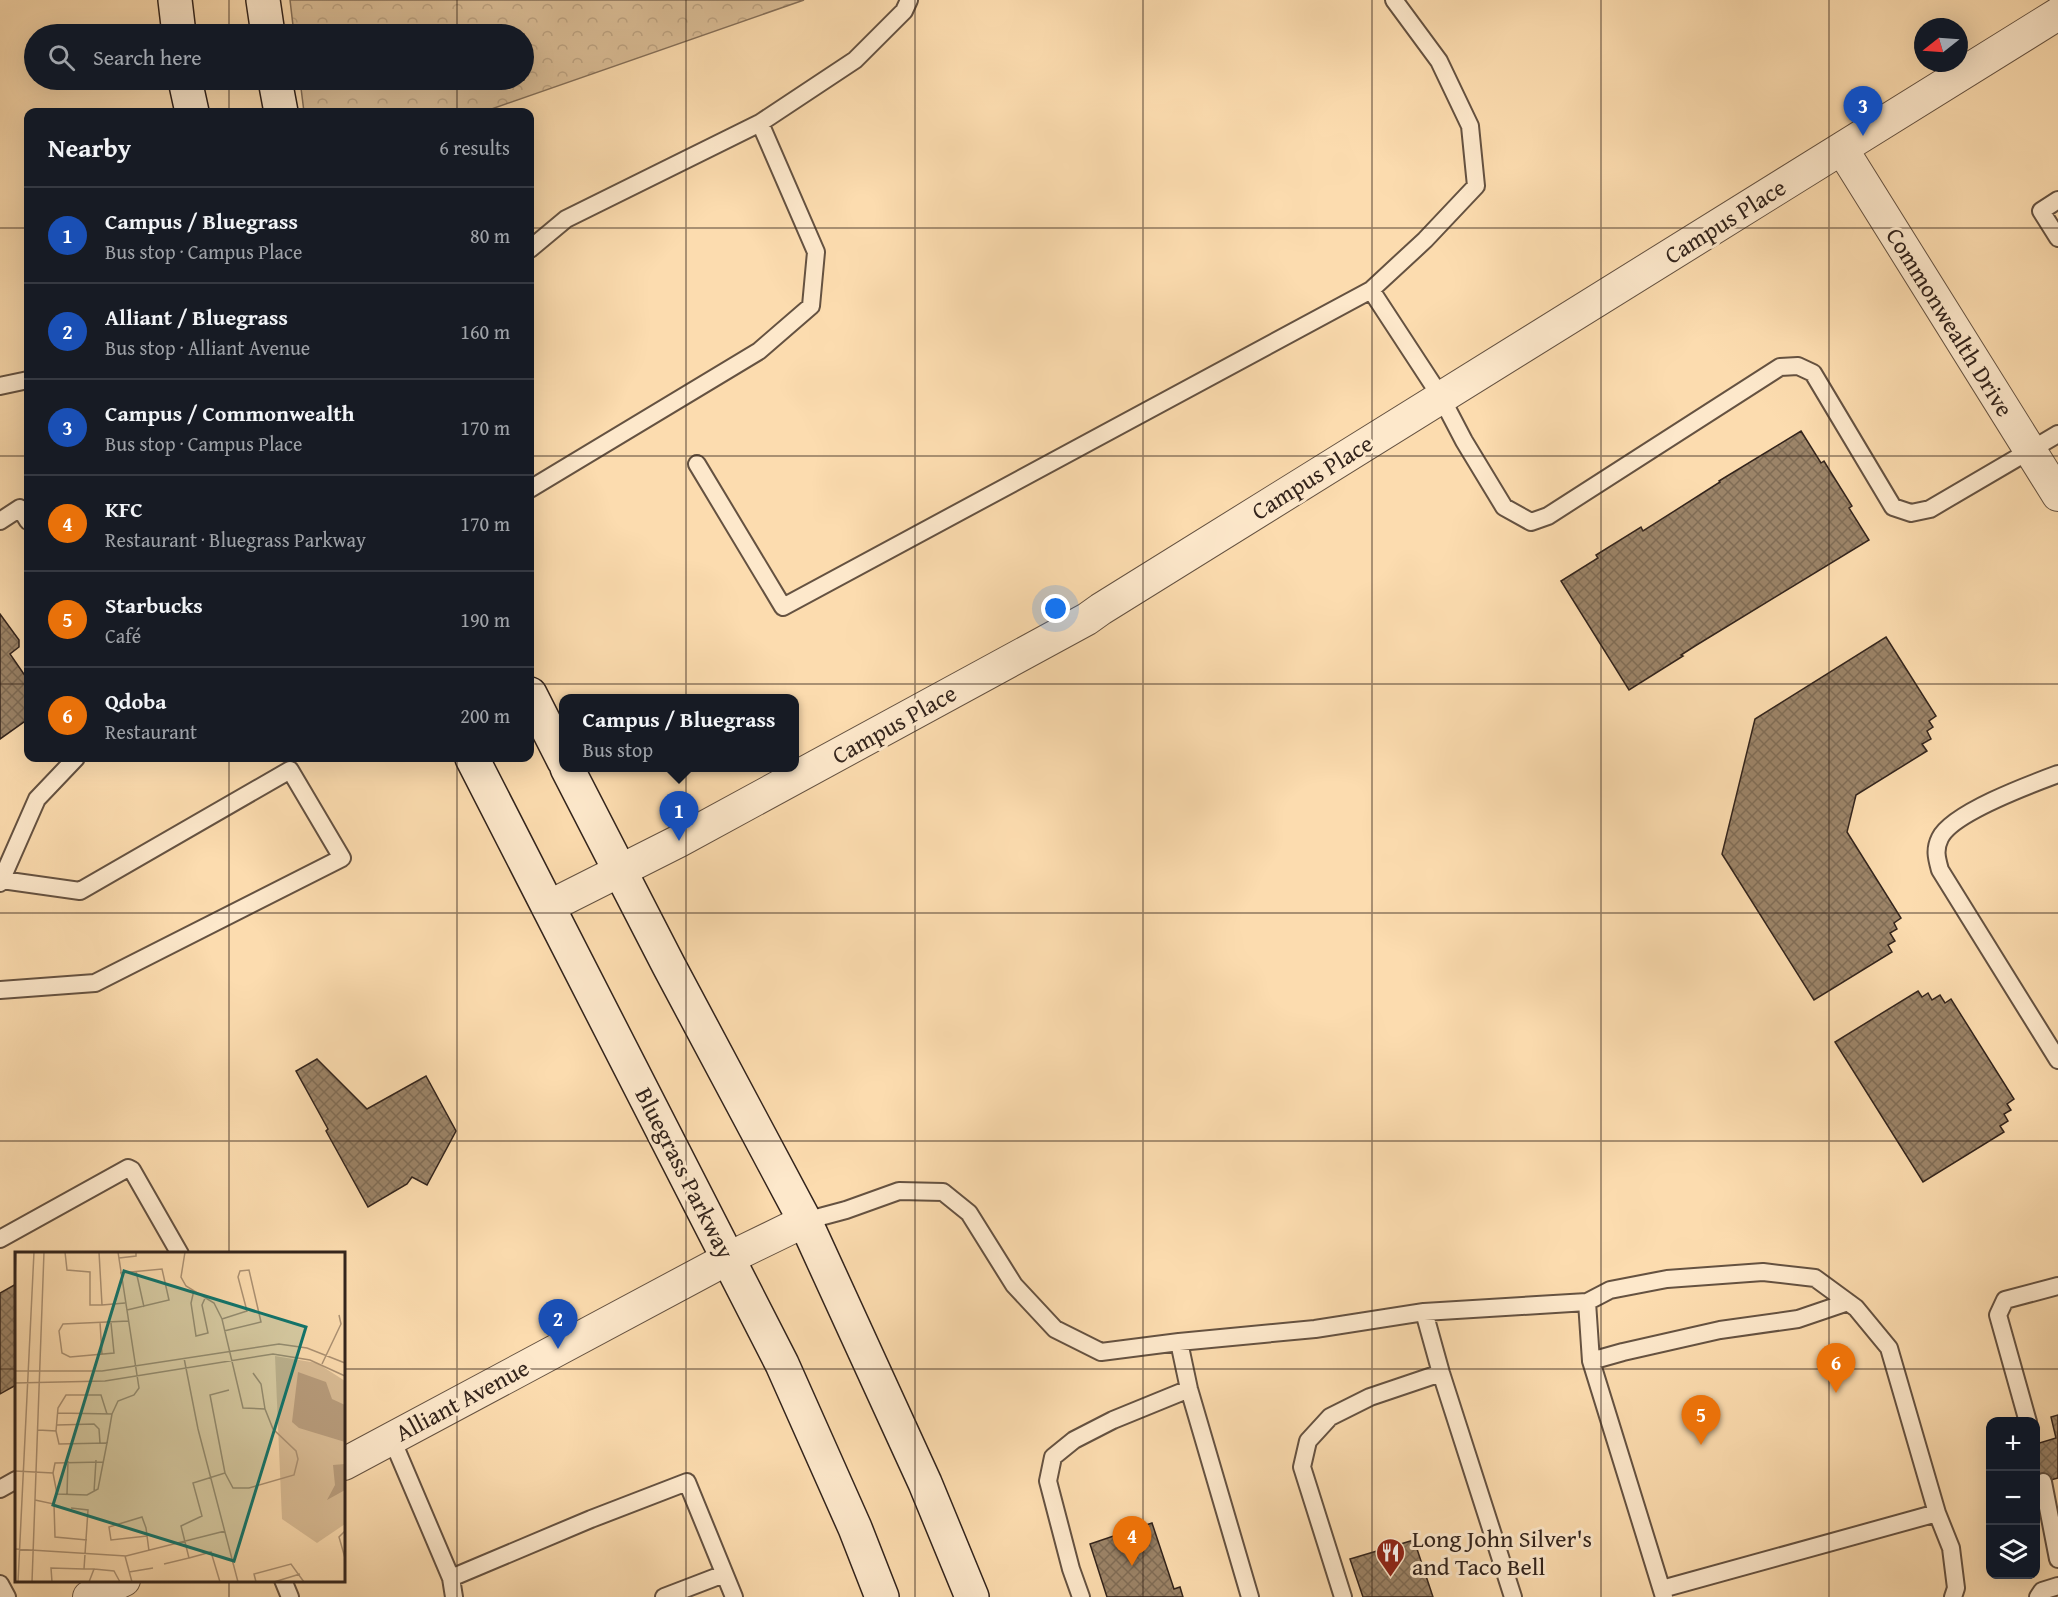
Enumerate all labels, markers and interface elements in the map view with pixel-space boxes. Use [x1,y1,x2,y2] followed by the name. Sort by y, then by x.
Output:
[1914,18,1968,72] north arrow
[24,24,534,90] search box
[45,41,78,74] icon: search
[93,41,202,73] text: Search here
[1844,86,1882,136] pin: 3
[48,128,131,167] text: Nearby
[439,133,510,162] text: 6 results
[1657,170,1793,272] street label: Campus Place
[105,205,298,237] text: Campus / Bluegrass
[62,221,73,250] text: 1
[470,221,510,250] text: 80 m
[1878,221,2022,423] street label: Commonwealth Drive
[105,237,302,266] text: Bus stop · Campus Place
[105,301,288,333] text: Alliant / Bluegrass
[62,317,73,346] text: 2
[460,317,510,346] text: 160 m
[105,333,310,362] text: Bus stop · Alliant Avenue
[105,397,355,429] text: Campus / Commonwealth
[62,413,73,442] text: 3
[460,413,510,442] text: 170 m
[1244,426,1380,528] street label: Campus Place
[105,429,302,458] text: Bus stop · Campus Place
[105,493,143,525] text: KFC
[62,509,73,538] text: 4
[460,509,510,538] text: 170 m
[105,525,366,554] text: Restaurant · Bluegrass Parkway
[105,589,203,621] text: Starbucks
[1041,594,1070,623] your location
[62,605,73,634] text: 5
[460,605,510,634] text: 190 m
[105,621,141,650] text: Café
[825,675,963,773] street label: Campus Place
[105,685,167,717] text: Qdoba
[559,694,799,772] popup
[62,701,73,730] text: 6
[460,701,510,730] text: 200 m
[583,703,775,735] text: Campus / Bluegrass
[105,717,197,746] text: Restaurant
[583,735,653,764] text: Bus stop
[660,792,698,841] pin: 1
[627,1081,743,1265] street label: Bluegrass Parkway
[15,1252,345,1582] inset map
[538,1300,578,1349] pin: 2
[1816,1344,1856,1393] pin: 6
[389,1350,535,1450] street label: Alliant Avenue
[1682,1396,1720,1445] pin: 5
[1986,1417,2040,1579] map controls
[1986,1417,2040,1471] button: +
[1986,1471,2040,1525] button: −
[1112,1516,1152,1566] pin: 4
[1412,1521,1592,1584] place label: Long John Silver's and Taco Bell
[1986,1525,2040,1579] button: layers
[1375,1536,1407,1578] restaurant icon: Long John Silver's and Taco Bell

